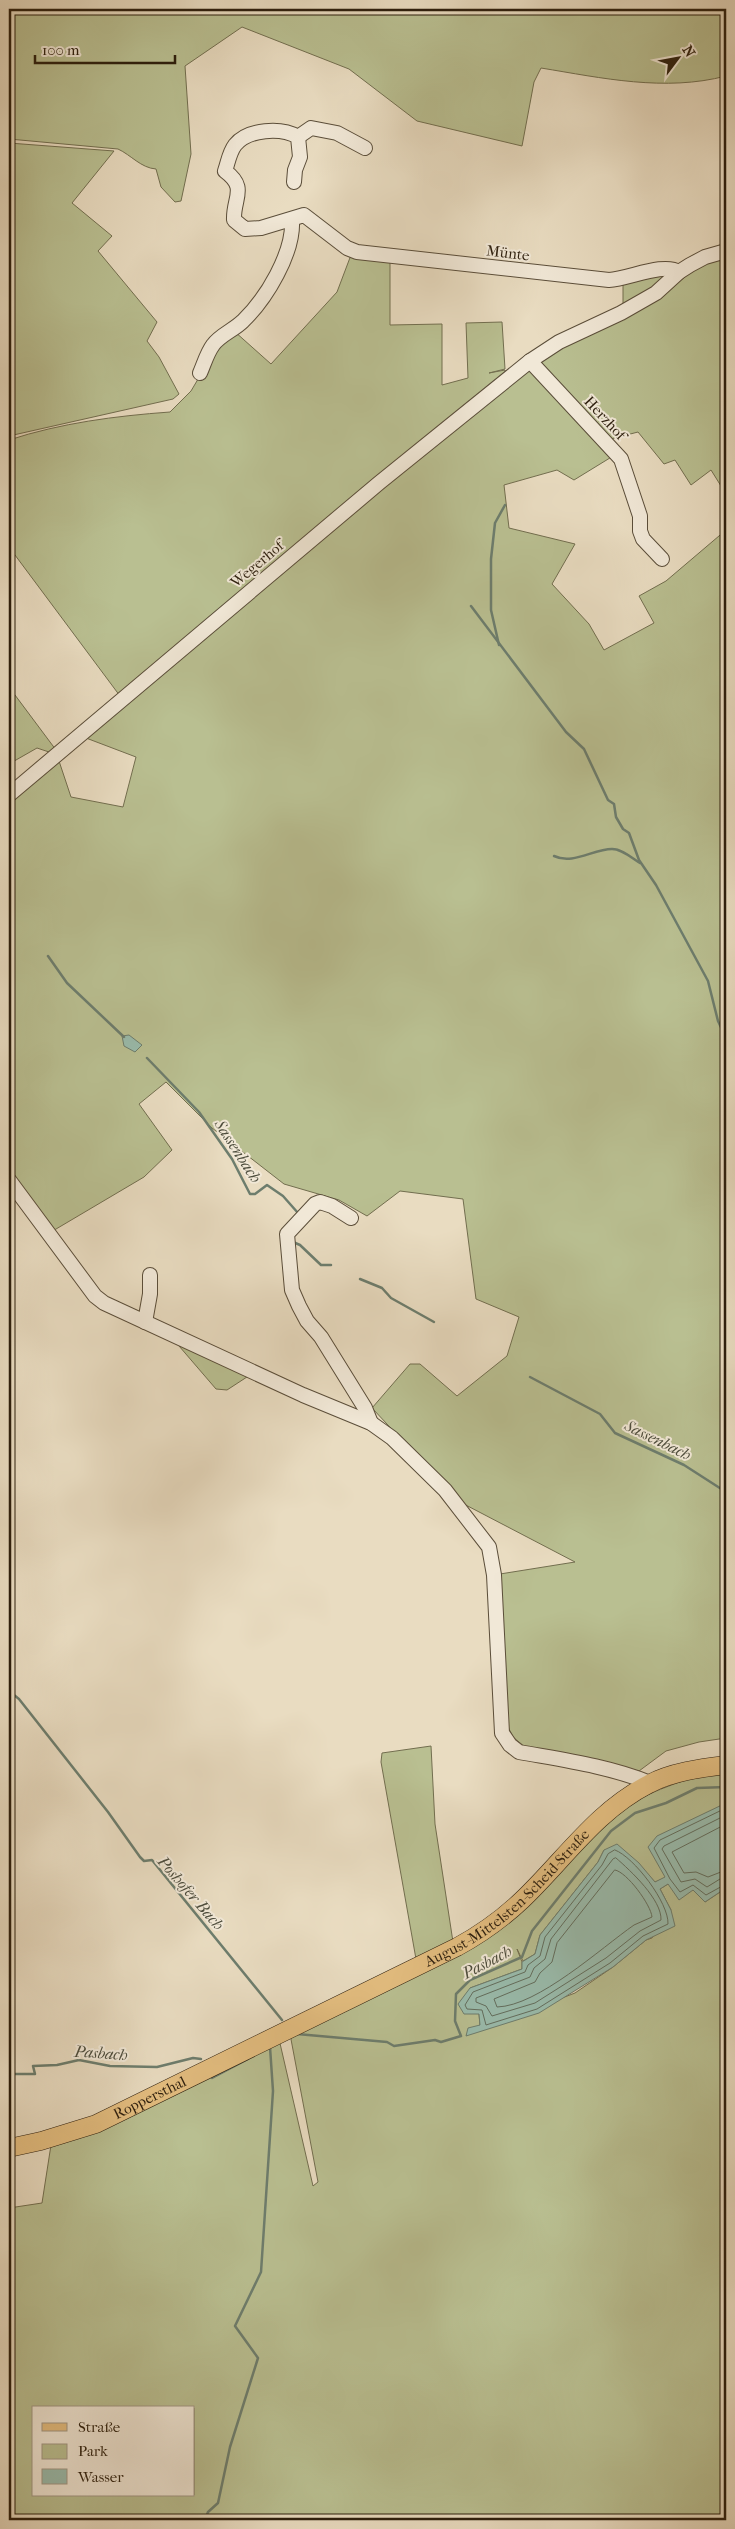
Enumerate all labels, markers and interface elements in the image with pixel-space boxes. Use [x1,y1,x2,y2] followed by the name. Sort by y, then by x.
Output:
[35,32,175,64] scale bar
[652,32,702,82] north arrow
[42,41,80,59] text: 100 m
[679,42,699,61] text: N
[485,241,531,265] street label: Münte
[580,393,632,446] street label: Herzhof
[226,535,290,592] street label: Wegerhof
[210,1115,265,1186] water label: Sassenbach
[621,1415,694,1464] water label: Sassenbach
[421,1825,593,1971] street label: August-Mittelsten-Scheid-Straße
[153,1851,228,1934] water label: Poshofer Bach
[458,1941,515,1983] water label: Pasbach
[73,2042,128,2064] water label: Pasbach
[110,2072,189,2123] street label: Roppersthal
[32,2406,195,2496] legend
[78,2418,121,2436] text: Straße
[78,2442,108,2460] text: Park
[77,2468,124,2486] text: Wasser

